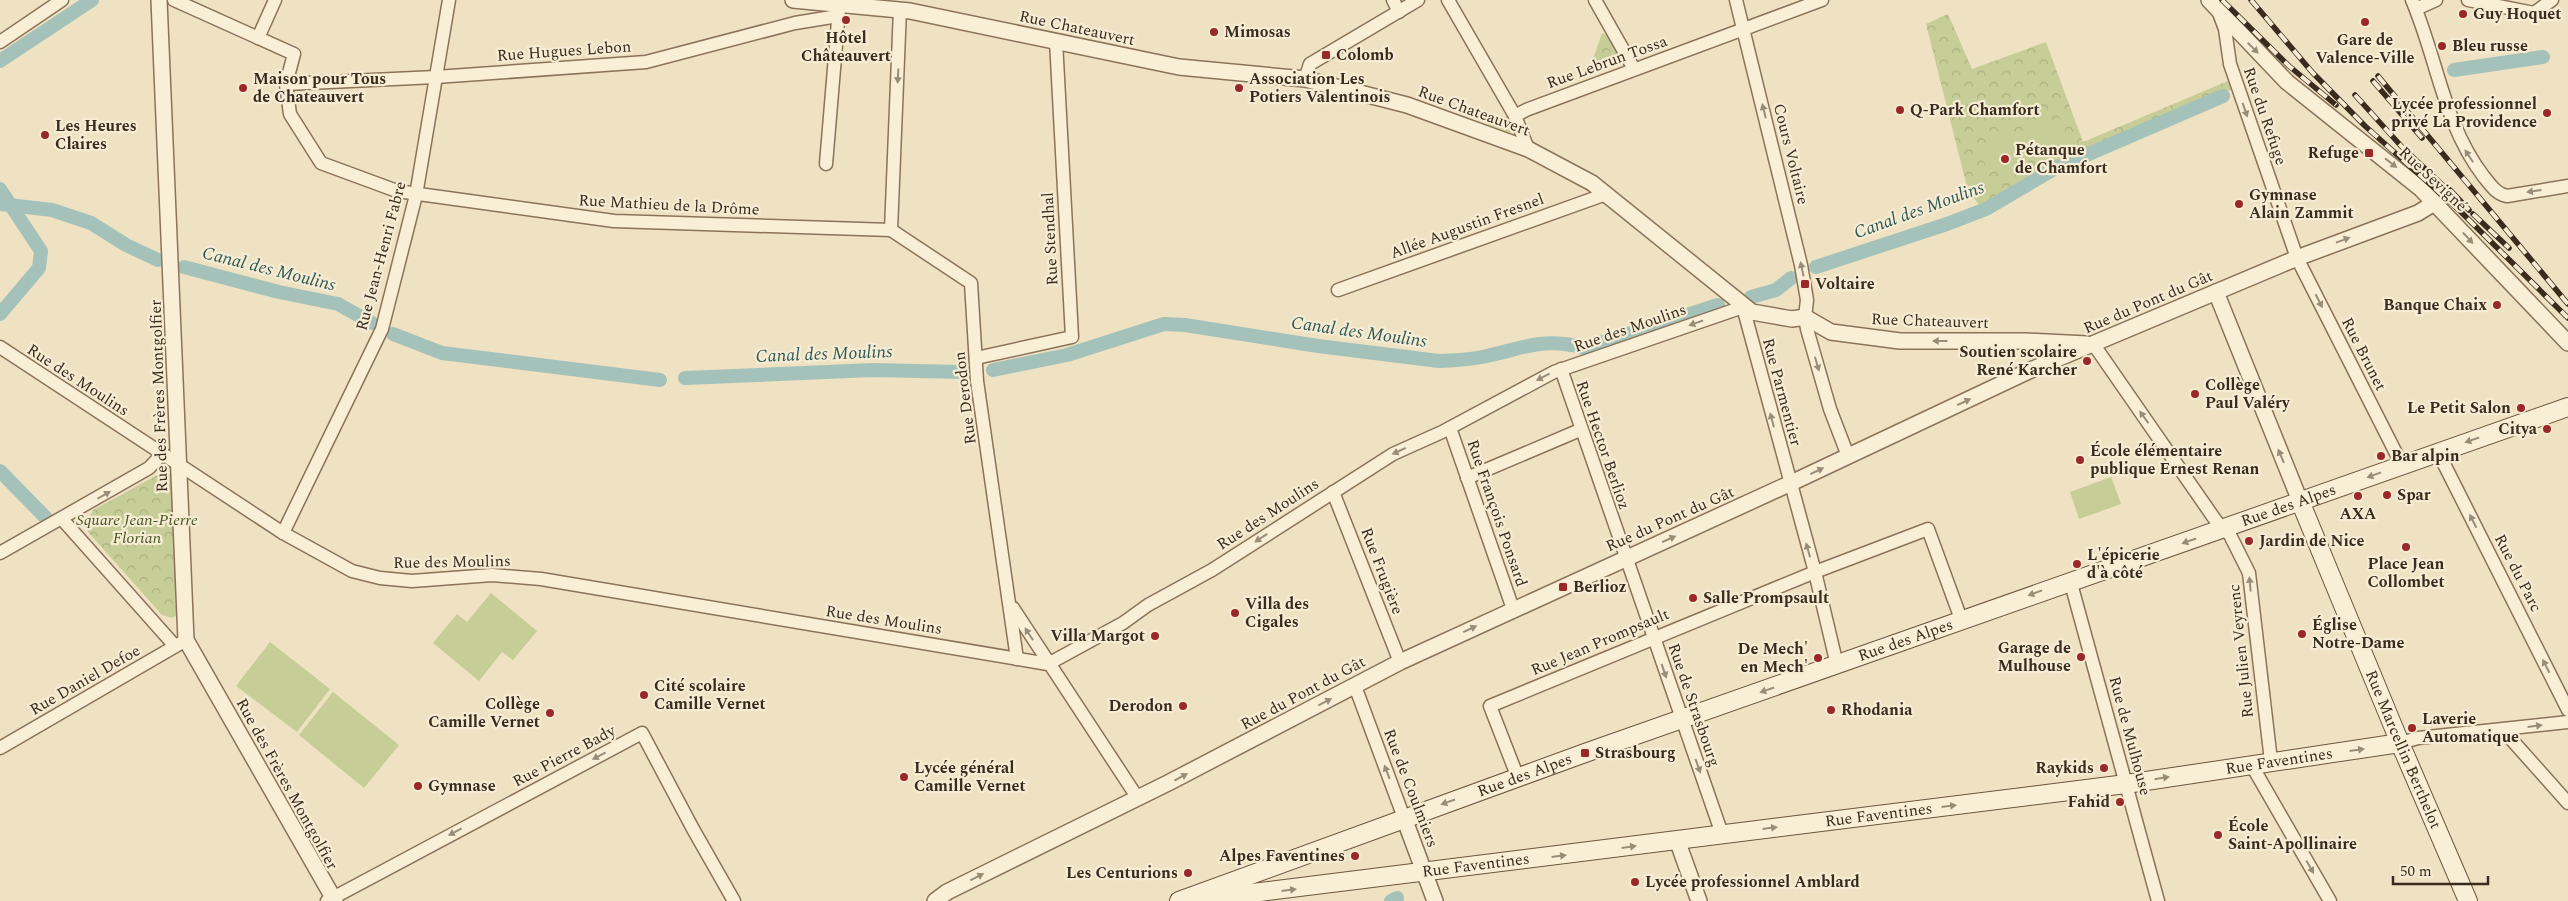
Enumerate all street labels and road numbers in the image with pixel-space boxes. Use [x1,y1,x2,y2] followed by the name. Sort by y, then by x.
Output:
[1017,4,1137,52] street label: Rue Chateauvert
[1543,29,1671,95] street label: Rue Lebrun Tossa
[496,34,632,68] street label: Rue Hugues Lebon
[2237,64,2293,168] street label: Rue du Refuge
[1415,80,1534,143] street label: Rue Chateauvert
[1767,101,1815,207] street label: Cours Voltaire
[2393,141,2473,217] street label: Rue Sevigné
[349,179,413,333] street label: Rue Jean-Henri Fabre
[1387,187,1547,265] street label: Allée Augustin Fresnel
[578,188,760,222] street label: Rue Mathieu de la Drôme
[1036,192,1064,286] street label: Rue Stendhal
[2080,264,2217,340] street label: Rue du Pont du Gât
[1570,297,1690,359] street label: Rue des Moulins
[144,299,174,493] street label: Rue des Frères Montgolfier
[1871,307,1990,335] street label: Rue Chateauvert
[2335,313,2393,395] street label: Rue Brunet
[1756,335,1808,449] street label: Rue Parmentier
[22,338,134,422] street label: Rue des Moulins
[947,350,983,446] street label: Rue Derodon
[1570,377,1636,513] street label: Rue Hector Berlioz
[1461,436,1533,590] street label: Rue François Ponsard
[1212,472,1324,556] street label: Rue des Moulins
[2238,478,2339,533] street label: Rue des Alpes
[1602,480,1738,558] street label: Rue du Pont du Gât
[1354,524,1410,618] street label: Rue Frugière
[2488,530,2548,616] street label: Rue du Parc
[393,549,511,575] street label: Rue des Moulins
[2222,583,2260,719] street label: Rue Julien Veyrenc
[824,599,944,641] street label: Rue des Moulins
[1527,602,1673,682] street label: Rue Jean Prompsault
[1855,612,1956,668] street label: Rue des Alpes
[25,639,145,721] street label: Rue Daniel Defoe
[1662,640,1726,770] street label: Rue de Strasbourg
[1236,650,1370,736] street label: Rue du Pont du Gât
[2359,666,2448,833] street label: Rue Marcellin Berthelot
[2103,674,2157,798] street label: Rue de Mulhouse
[230,694,344,874] street label: Rue des Frères Montgolfier
[508,718,621,793] street label: Rue Pierre Bady
[1377,725,1445,851] street label: Rue de Coulmiers
[2224,741,2334,781] street label: Rue Faventines
[1474,747,1576,803] street label: Rue des Alpes
[1824,796,1934,833] street label: Rue Faventines
[1421,846,1531,884] street label: Rue Faventines

